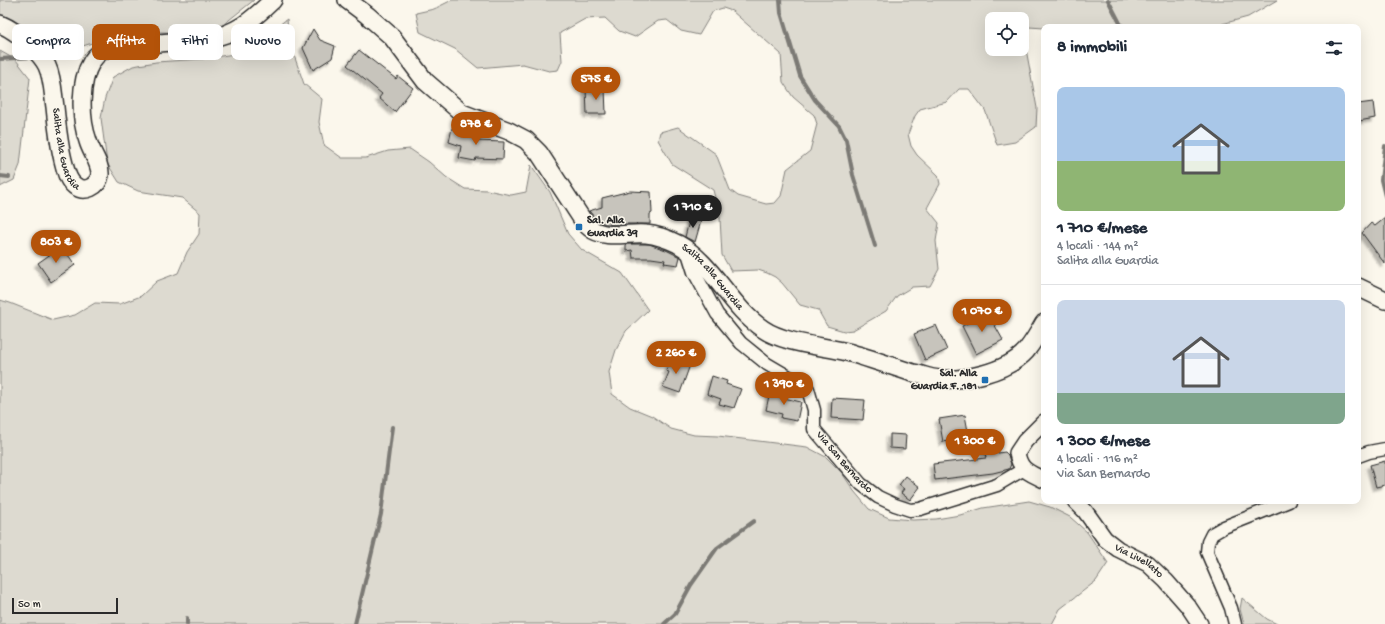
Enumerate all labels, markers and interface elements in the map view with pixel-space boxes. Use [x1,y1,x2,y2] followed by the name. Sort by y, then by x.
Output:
[985,12,1029,56] map controls
[985,12,1029,56] button: locate
[12,24,84,60] chip: Compra
[92,24,160,60] chip: Affitta
[168,24,223,60] chip: Filtri
[231,24,295,60] chip: Nuovo
[1323,37,1345,59] icon: filters
[1057,38,1127,58] text: 8 immobili
[568,67,624,101] pin: 575 €
[580,72,612,87] text: 575 €
[49,107,82,194] street label: Salita alla Guardia
[448,112,504,146] pin: 878 €
[1165,113,1237,185] icon: home
[460,117,492,132] text: 878 €
[656,195,730,229] pin: 1 710 €
[674,200,712,215] text: 1 710 €
[587,215,638,240] place label: Sal. Alla Guardia 39
[1057,219,1147,239] text: 1 710 €/mese
[574,222,584,232] marker: Sal. Alla Guardia 39
[28,230,84,264] pin: 803 €
[40,235,72,250] text: 803 €
[1057,239,1138,254] text: 4 locali · 144 m²
[679,242,746,314] street label: Salita alla Guardia
[1057,254,1159,269] text: Salita alla Guardia
[945,299,1019,333] pin: 1 070 €
[962,304,1002,319] text: 1 070 €
[1165,326,1237,398] icon: home
[639,341,713,375] pin: 2 260 €
[656,346,696,361] text: 2 260 €
[911,368,978,393] place label: Sal. Alla Guardia F. 181
[747,372,821,406] pin: 1 390 €
[980,375,990,385] marker: Sal. Alla Guardia F. 181
[764,377,804,392] text: 1 390 €
[812,429,875,496] street label: Via San Bernardo
[938,429,1012,463] pin: 1 300 €
[1057,432,1150,452] text: 1 300 €/mese
[955,434,995,449] text: 1 300 €
[1057,452,1138,467] text: 4 locali · 116 m²
[1057,467,1150,482] text: Via San Bernardo
[1111,541,1166,581] street label: Via Livellato
[12,596,118,615] scale bar
[18,599,40,611] text: 50 m

